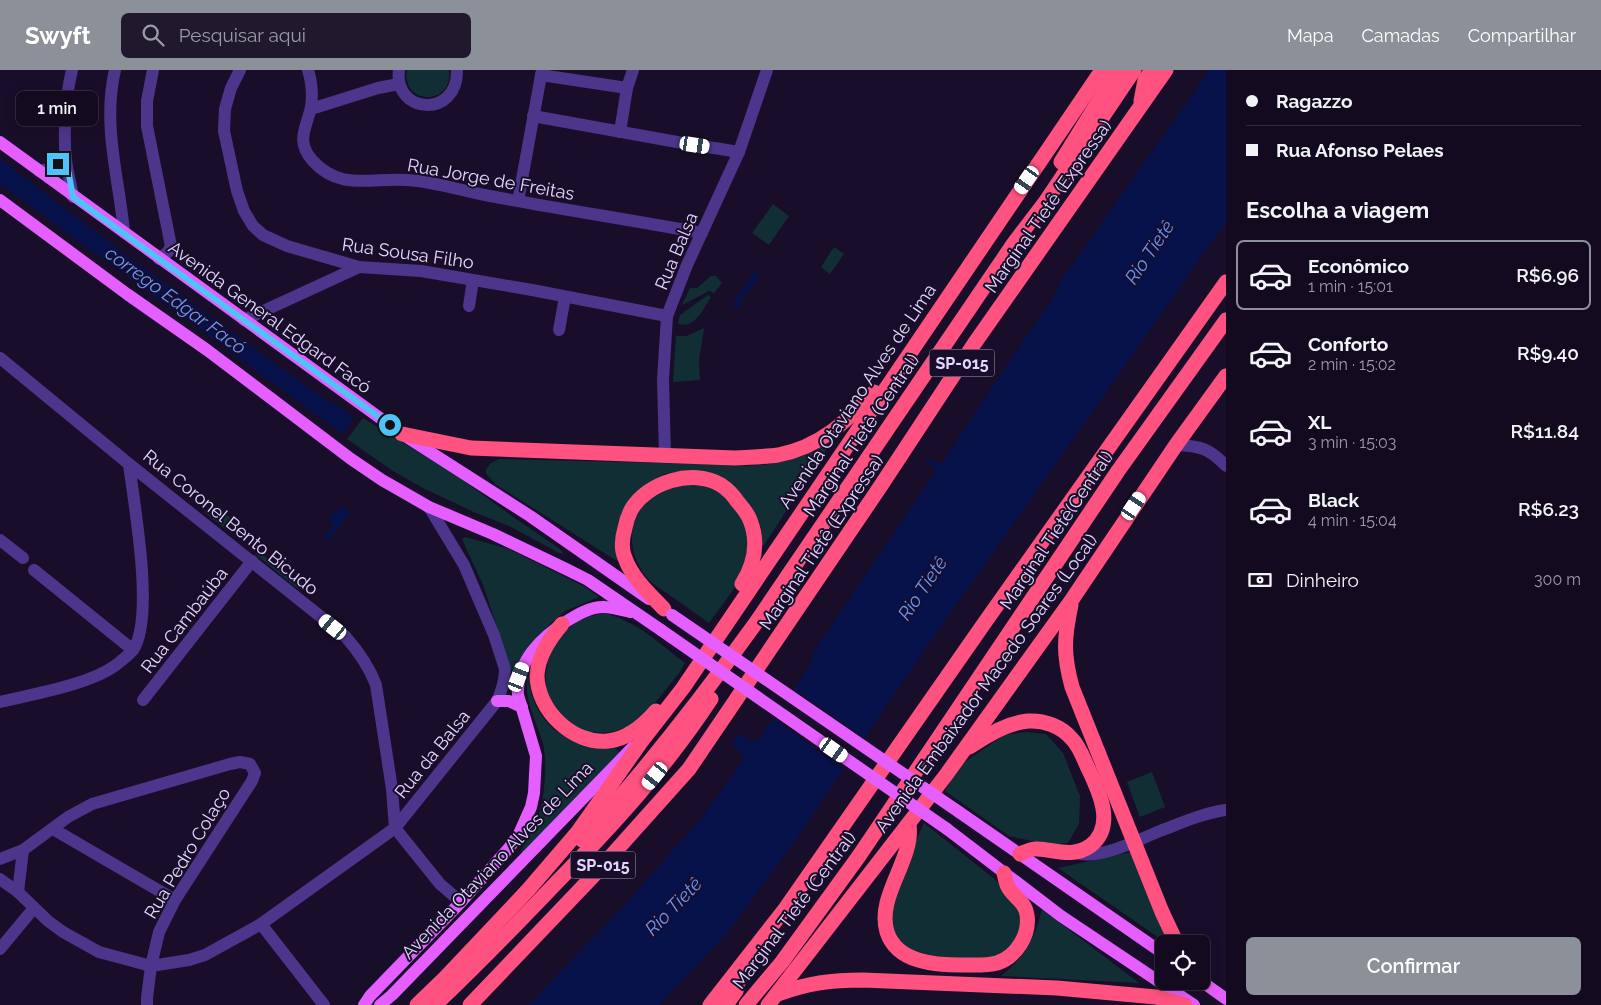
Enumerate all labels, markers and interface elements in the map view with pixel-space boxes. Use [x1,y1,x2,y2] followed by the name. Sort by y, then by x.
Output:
[121,13,471,58] search box
[25,21,91,50] text: Swyft
[139,21,167,49] icon: search
[179,24,306,46] text: Pesquisar aqui
[1287,25,1333,46] text: Mapa
[1361,25,1440,46] text: Camadas
[1468,25,1576,46] text: Compartilhar
[1276,90,1352,112] text: Ragazzo
[17,92,99,126] callout: 1 min
[37,99,77,118] text: 1 min
[980,115,1116,297] street label: Marginal Tietê (Expressa)
[679,135,710,155] car
[1276,139,1444,161] text: Rua Afonso Pelaes
[47,153,69,175] route end
[406,154,576,204] street label: Rua Jorge de Freitas
[1012,163,1041,197] car
[1246,197,1429,223] text: Escolha a viagem
[650,209,702,293] street label: Rua Balsa
[1120,216,1178,288] water label: Rio Tietê
[341,233,475,273] street label: Rua Sousa Filho
[165,236,376,398] street label: Avenida General Edgard Facó
[101,242,251,359] water label: corrego Edgar Facó
[1248,253,1293,298] icon: car
[1308,255,1409,277] text: Econômico
[1516,264,1579,286] text: R$6.96
[1308,277,1393,296] text: 1 min · 15:01
[774,280,940,512] street label: Avenida Otaviano Alves de Lima
[1248,331,1293,376] icon: car
[1308,333,1388,355] text: Conforto
[1517,342,1579,364] text: R$9.40
[799,350,923,520] street label: Marginal Tietê (Central)
[930,350,994,376] road number: SP-015
[1308,355,1396,374] text: 2 min · 15:02
[1248,409,1293,454] icon: car
[1308,411,1331,433] text: XL
[379,414,401,436] route start
[1510,420,1579,442] text: R$11.84
[1308,433,1396,452] text: 3 min · 15:03
[139,445,323,599] street label: Rua Coronel Bento Bicudo
[995,447,1117,613] street label: Marginal Tietê(Central)
[755,450,887,633] street label: Marginal Tietê (Expressa)
[1248,487,1293,532] icon: car
[1119,489,1148,523] car
[1308,489,1359,511] text: Black
[1518,498,1579,520] text: R$6.23
[1308,511,1397,530] text: 4 min · 15:04
[871,530,1102,836] street label: Avenida Embaixador Macedo Soares (Local)
[893,552,951,624] water label: Rio Tietê
[136,563,232,677] street label: Rua Cambaúba
[1246,566,1274,594] icon: cash
[1286,569,1359,591] text: Dinheiro
[1534,570,1581,589] text: 300 m
[316,612,349,642] car
[506,660,531,694] car
[390,706,474,802] street label: Rua da Balsa
[817,735,850,765] car
[397,757,597,963] street label: Avenida Otaviano Alves de Lima
[639,760,670,792] car
[140,783,235,922] street label: Rua Pedro Colaço
[728,827,860,993] street label: Marginal Tietê (Central)
[570,852,636,878] road number: SP-015
[640,872,706,940] water label: Rio Tietê
[1155,935,1210,990] map controls
[1155,935,1210,990] button: locate
[1246,937,1581,995] button: Confirmar

